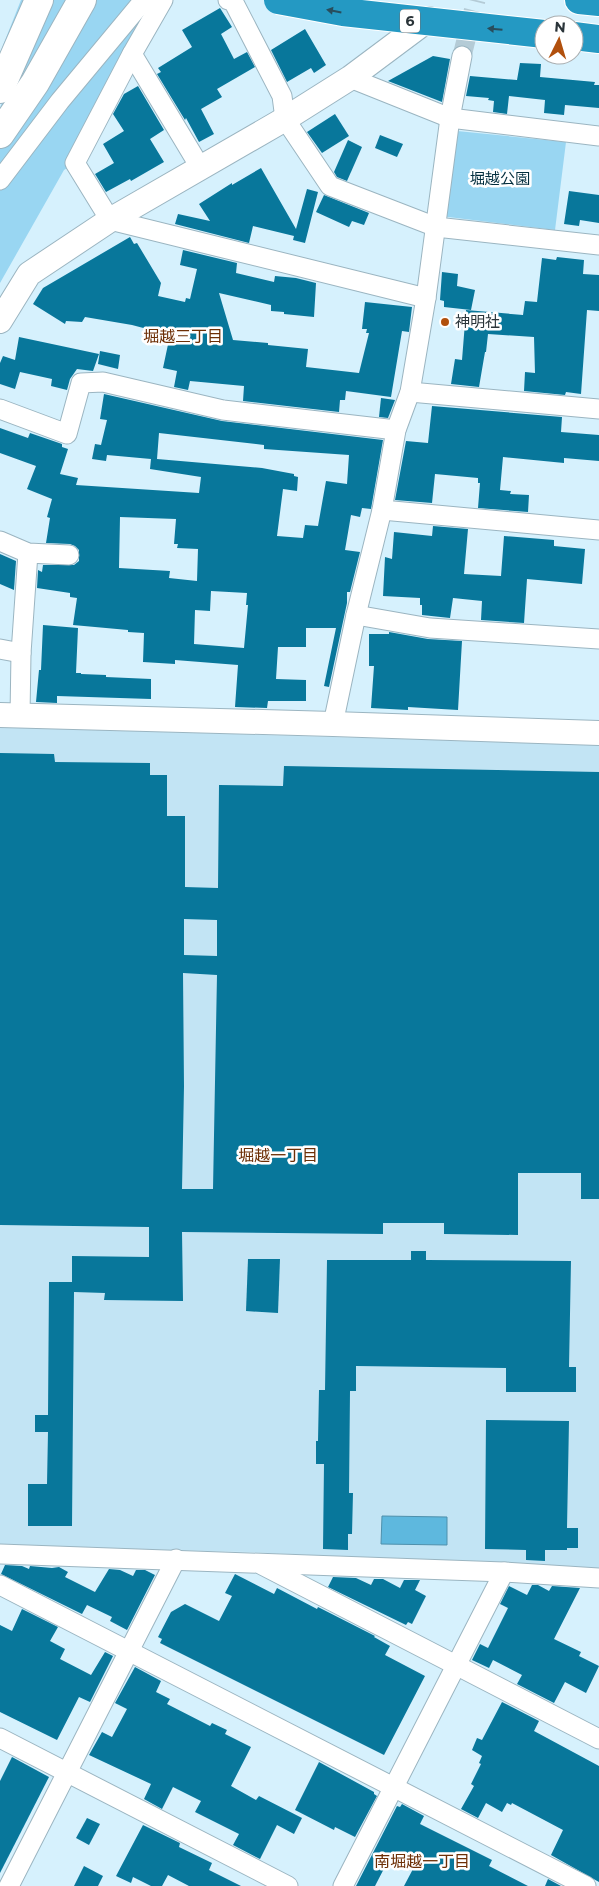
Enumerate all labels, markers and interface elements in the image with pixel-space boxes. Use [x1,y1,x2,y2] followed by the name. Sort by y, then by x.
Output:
[326,6,342,14] one-way arrow
[400,10,420,32] road number: 6
[534,15,584,65] north arrow
[554,18,567,37] text: N
[487,25,503,33] one-way arrow
[470,169,530,188] park label: 堀越公園
[455,312,500,331] place label: 神明社
[439,316,451,328] marker: 神明社
[143,327,223,346] district label: 堀越三丁目
[238,1146,318,1165] district label: 堀越一丁目
[374,1852,470,1871] district label: 南堀越一丁目

